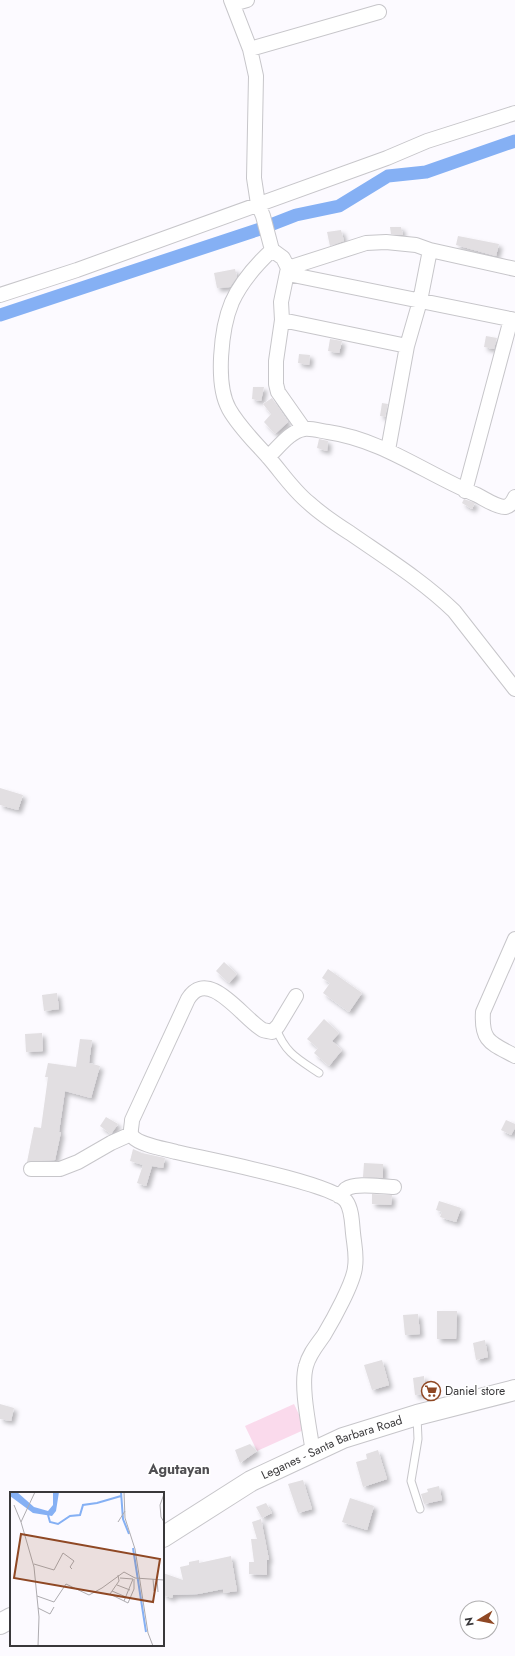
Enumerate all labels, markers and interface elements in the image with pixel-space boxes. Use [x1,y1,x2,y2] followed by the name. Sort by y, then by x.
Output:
[420,1380,442,1402] supermarket icon: Daniel store
[445,1382,505,1400] place label: Daniel store
[258,1411,405,1484] street label: Leganes - Santa Barbara Road
[147,1459,210,1479] district label: Agutayan
[10,1492,164,1646] inset map
[459,1600,499,1640] north arrow
[461,1616,478,1627] text: N

